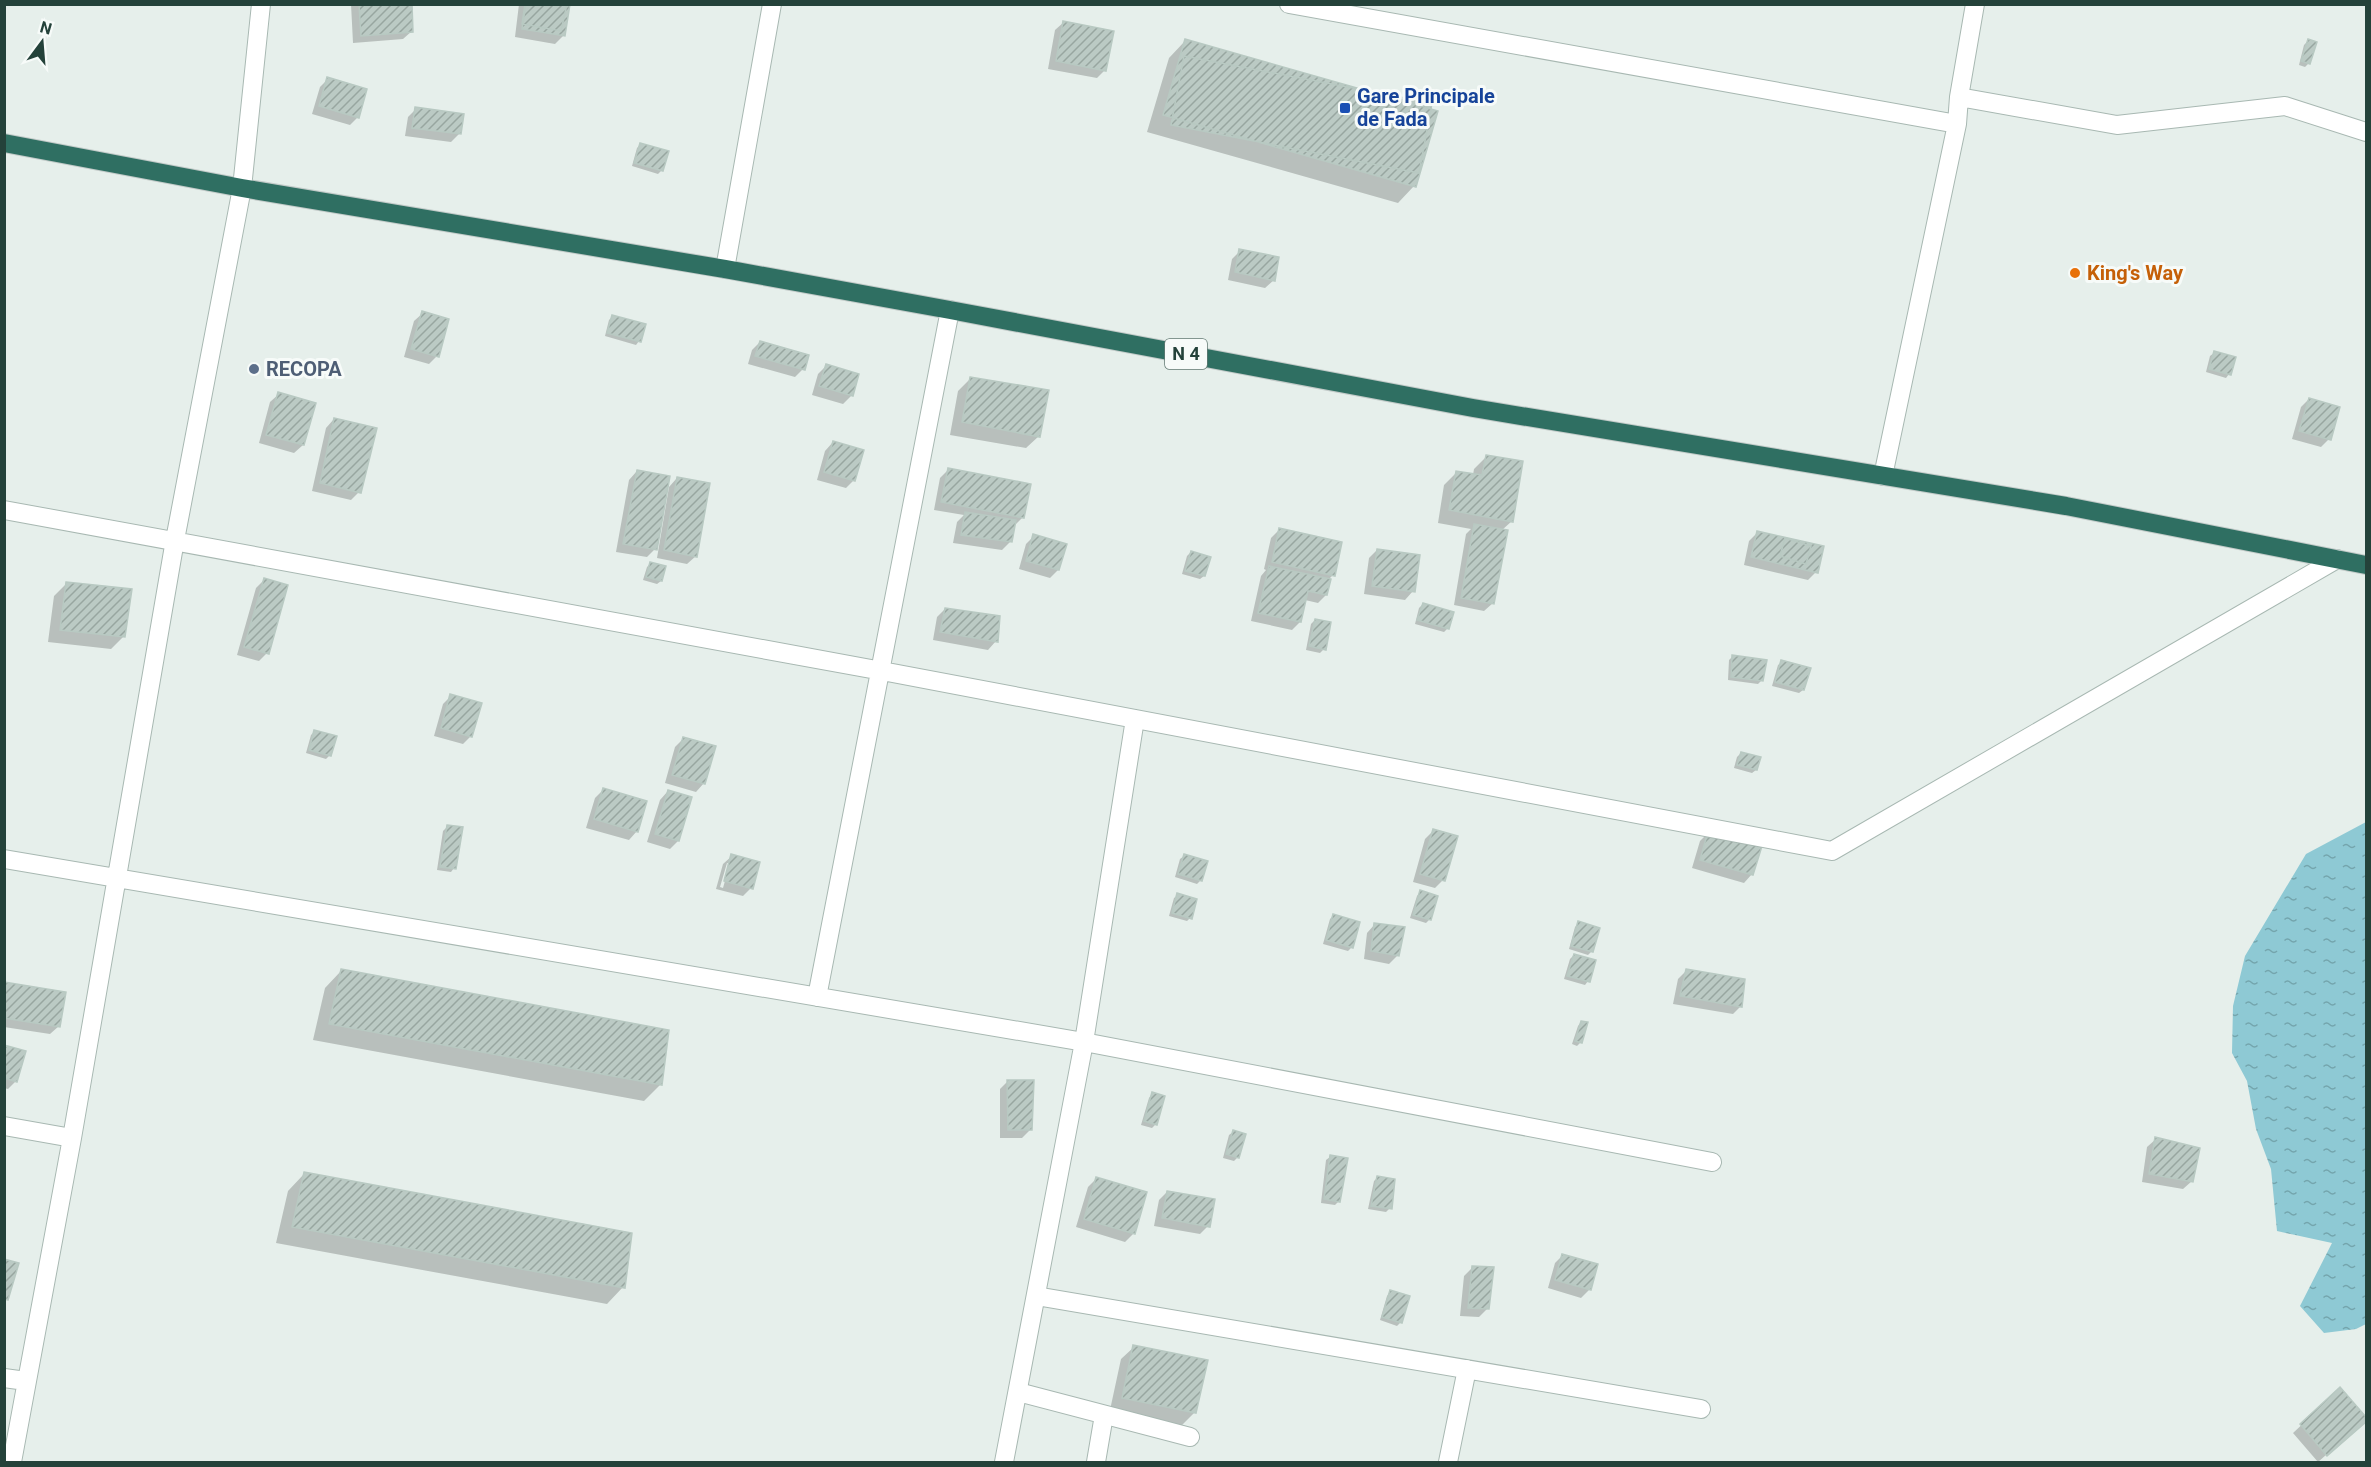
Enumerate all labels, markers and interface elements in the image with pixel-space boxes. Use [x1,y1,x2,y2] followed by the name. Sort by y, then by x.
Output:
[12,12,72,72] north arrow
[38,17,54,39] text: N
[1357,84,1495,131] place label: Gare Principale de Fada
[1338,101,1352,115] marker: Gare Principale de Fada
[2087,261,2184,285] place label: King's Way
[2068,266,2082,280] marker: King's Way
[1165,339,1207,369] road number: N 4
[266,357,342,381] place label: RECOPA
[247,362,261,376] marker: RECOPA

